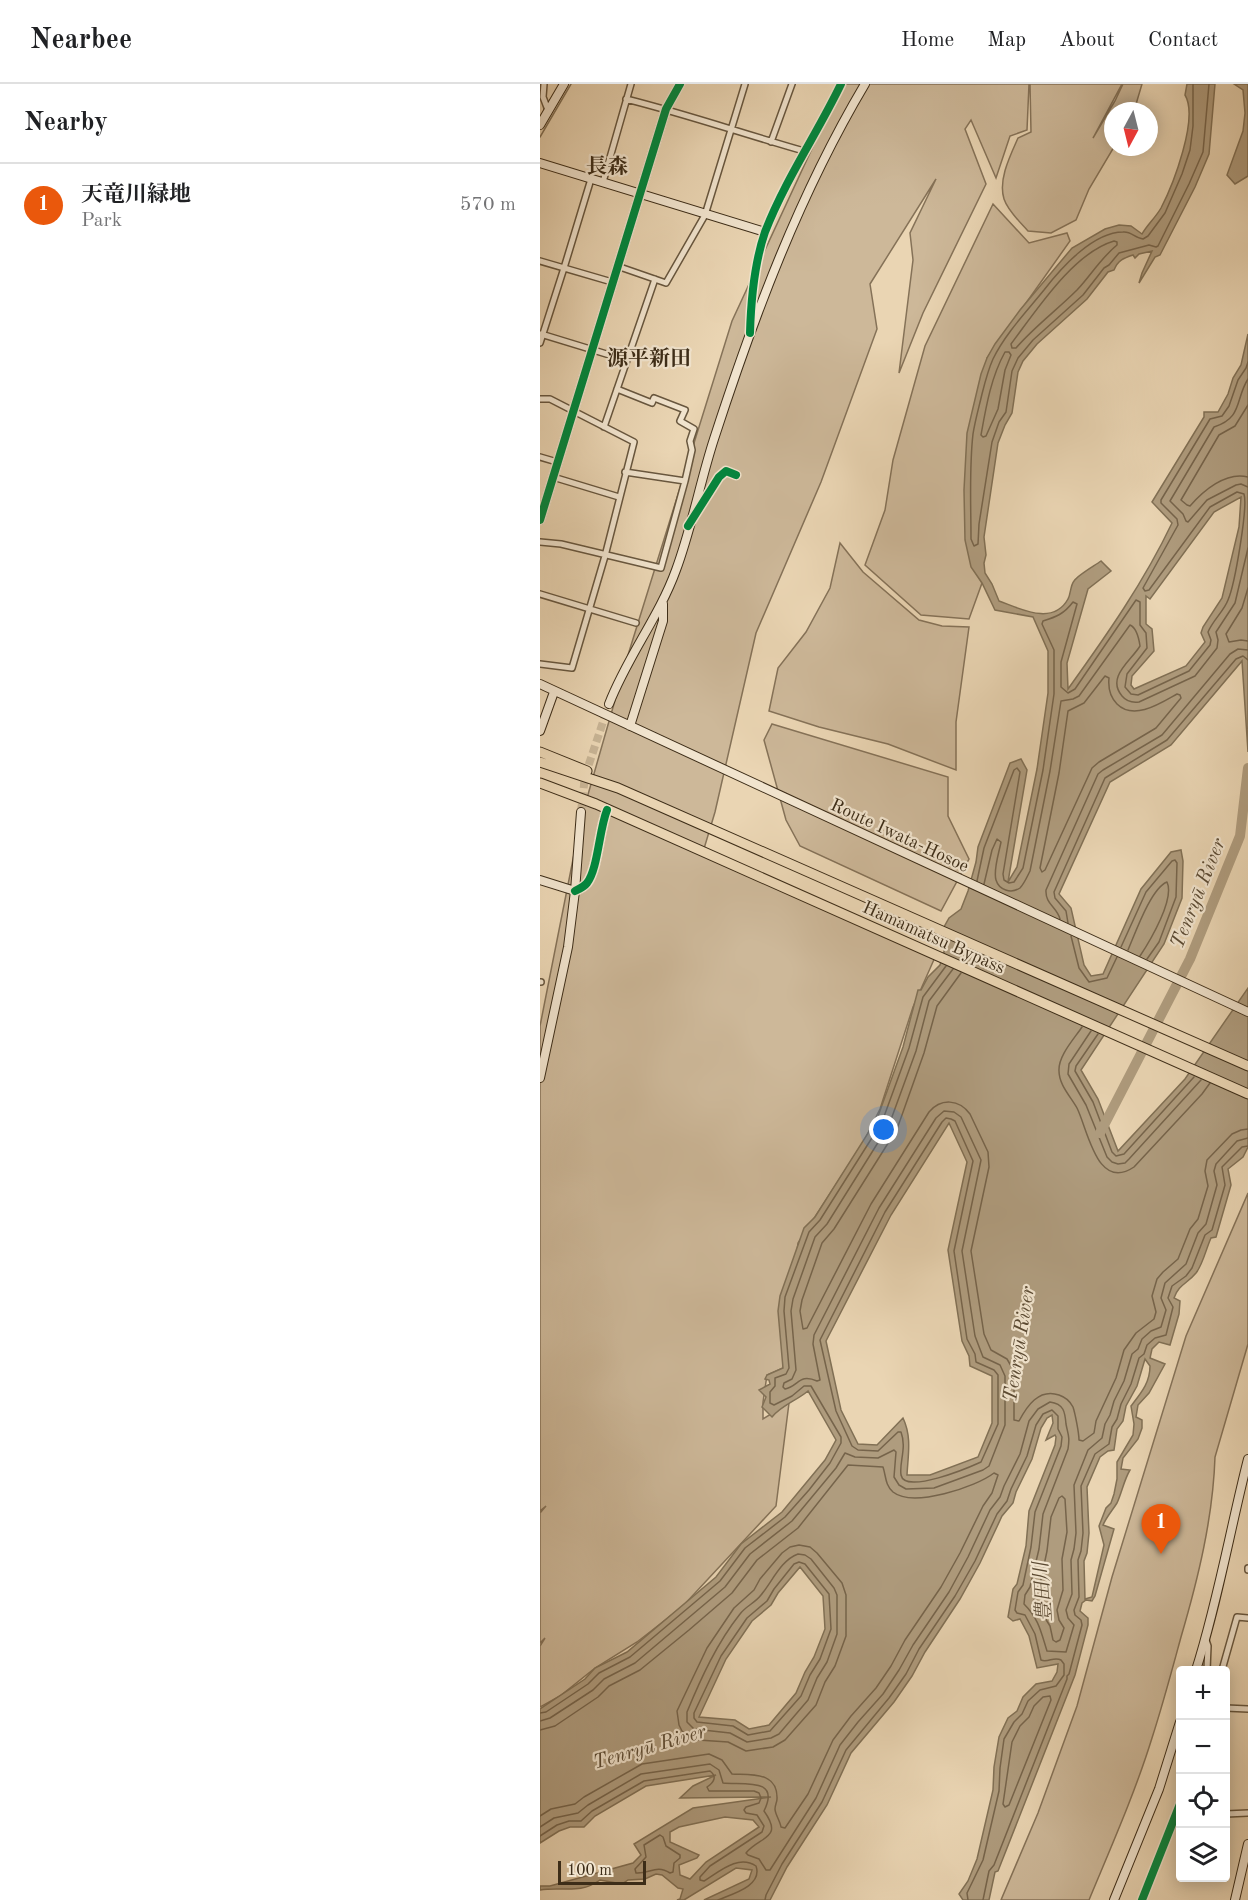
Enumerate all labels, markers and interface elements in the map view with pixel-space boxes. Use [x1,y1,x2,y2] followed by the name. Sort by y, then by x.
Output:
[30,27,132,55] text: Nearbee
[901,30,954,51] text: Home
[987,30,1026,51] text: Map
[1059,30,1115,51] text: About
[1148,30,1218,51] text: Contact
[1104,102,1158,156] north arrow
[24,110,108,136] text: Nearby
[586,155,628,178] district label: 長森
[81,184,191,206] text: 天竜川緑地
[38,195,49,215] text: 1
[460,195,516,215] text: 570 m
[81,211,122,231] text: Park
[607,347,691,370] district label: 源平新田
[828,796,972,876] street label: Route Iwata-Hosoe
[1168,836,1230,952] water label: Tenryū River
[860,898,1008,978] street label: Hamamatsu Bypass
[869,1115,898,1144] your location
[1001,1285,1039,1403] water label: Tenryū River
[1142,1504,1180,1554] pin: 1
[1030,1559,1056,1623] water label: 豊田川
[1176,1666,1230,1882] map controls
[1176,1666,1230,1720] button: +
[1176,1720,1230,1774] button: −
[591,1722,709,1774] water label: Tenryū River
[1176,1774,1230,1828] button: locate
[1176,1828,1230,1882] button: layers
[558,1858,646,1886] scale bar
[567,1863,612,1879] text: 100 m

